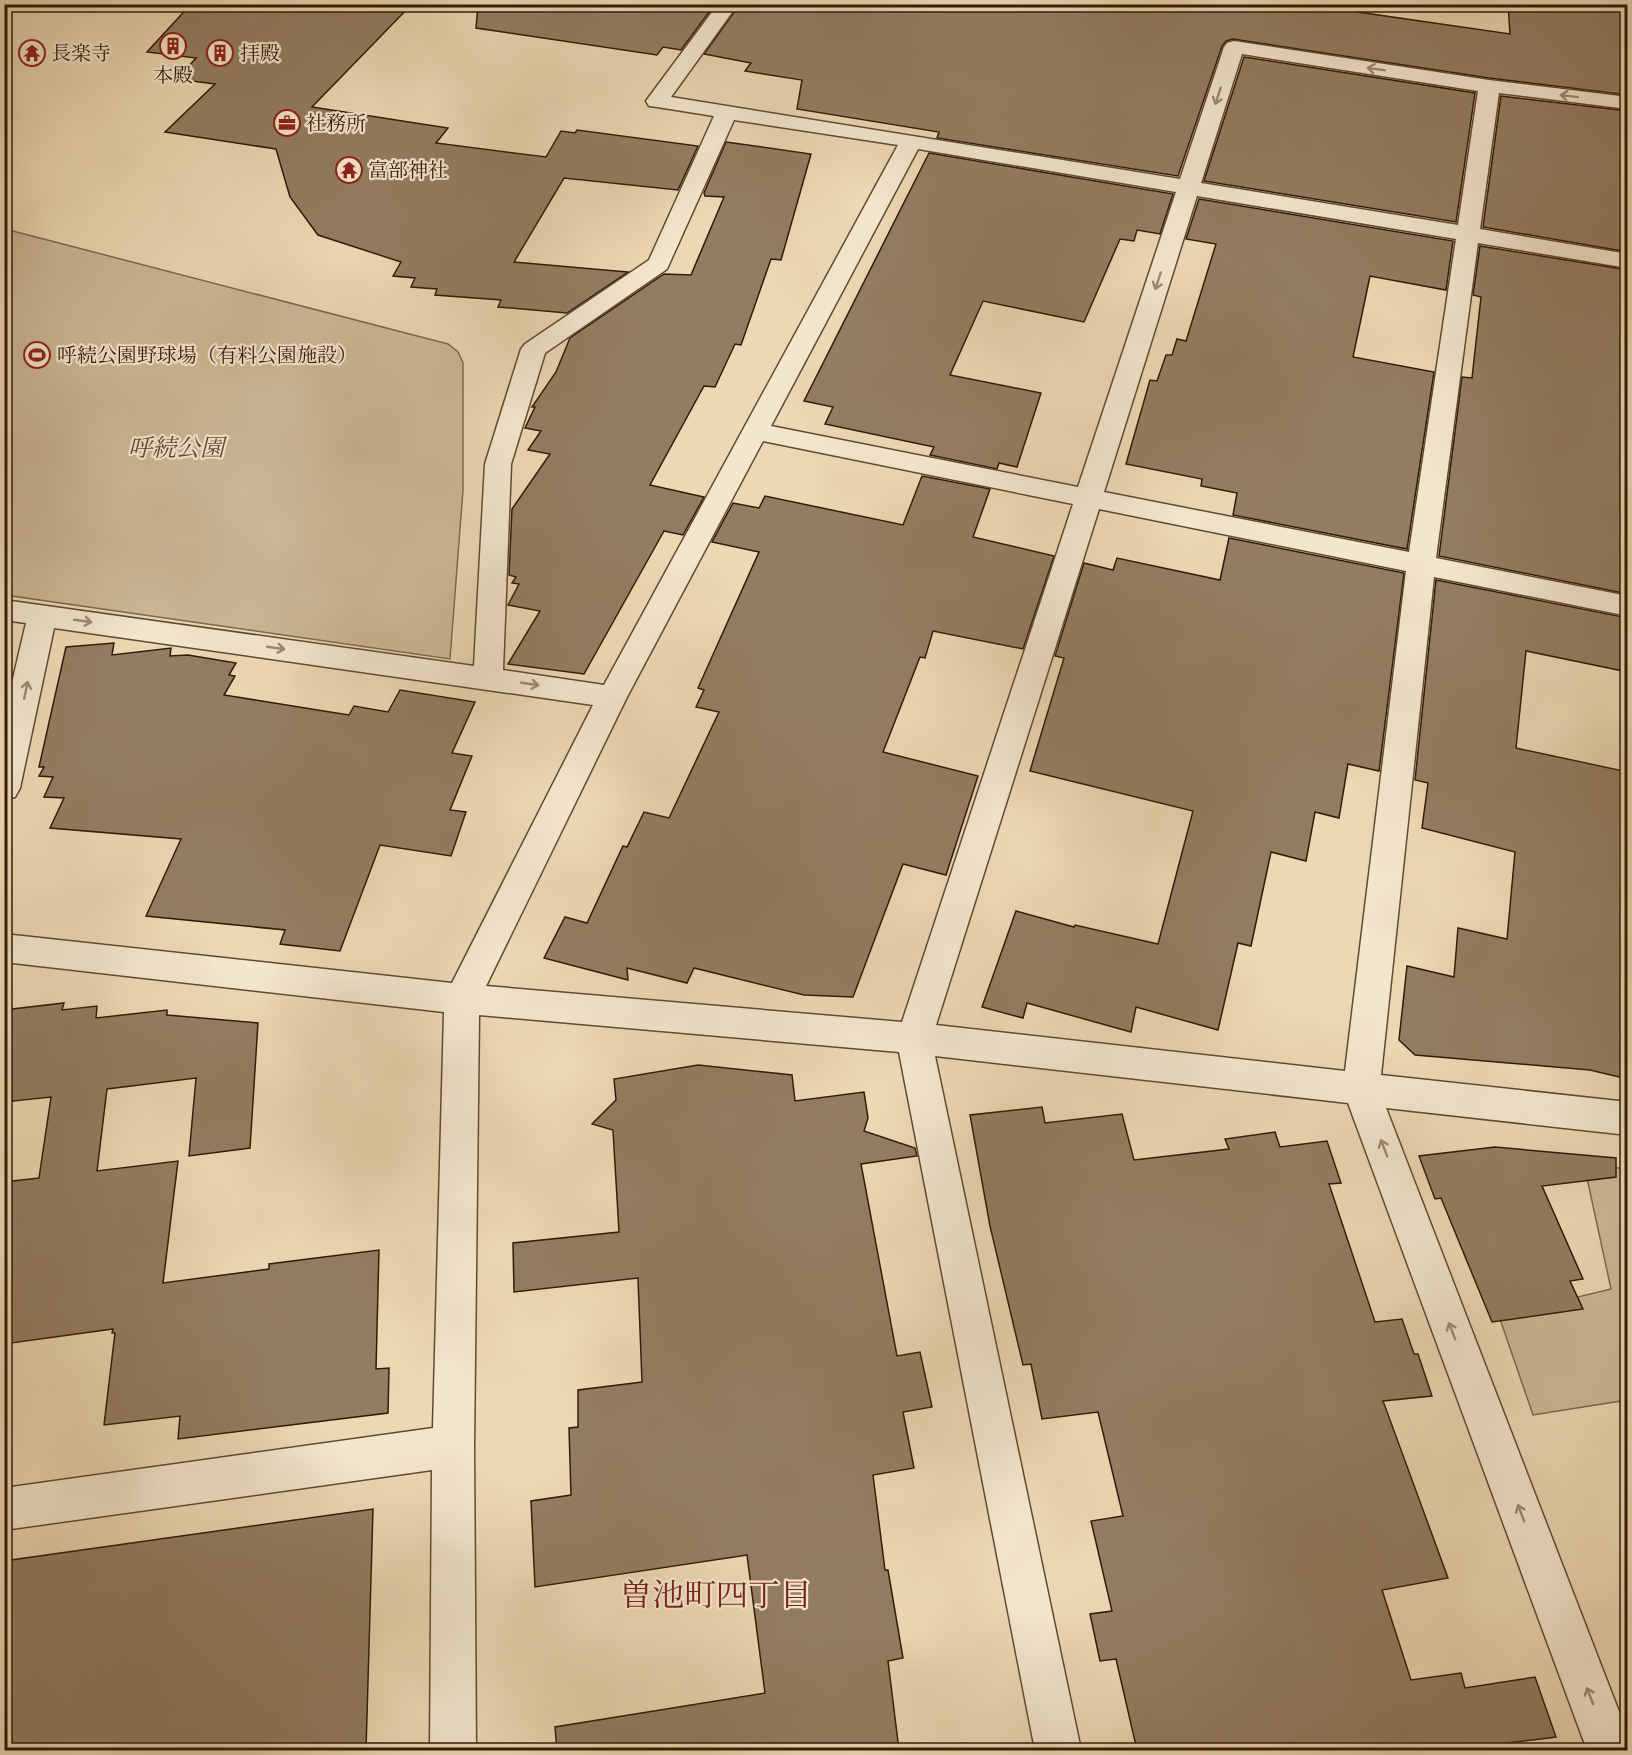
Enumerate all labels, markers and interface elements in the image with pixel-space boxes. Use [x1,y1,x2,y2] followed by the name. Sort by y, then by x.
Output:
[158,31,188,61] building icon: 本殿
[17,38,47,68] temple icon: 長楽寺
[205,38,235,68] building icon: 拝殿
[51,43,111,65] place label: 長楽寺
[240,43,280,65] place label: 拝殿
[1367,63,1387,74] one-way arrow
[153,65,193,87] place label: 本殿
[1212,86,1223,105] one-way arrow
[1560,90,1580,101] one-way arrow
[272,108,302,138] office icon: 社務所
[306,113,366,135] place label: 社務所
[334,155,364,185] temple icon: 富部神社
[368,160,448,182] place label: 富部神社
[1152,271,1163,290] one-way arrow
[22,340,52,370] sports icon: 呼続公園野球場（有料公園施設）
[57,345,357,367] place label: 呼続公園野球場（有料公園施設）
[128,435,228,462] park label: 呼続公園
[73,616,93,627] one-way arrow
[266,643,286,654] one-way arrow
[519,679,539,690] one-way arrow
[21,680,32,700] one-way arrow
[1377,1139,1388,1158] one-way arrow
[1446,1322,1457,1341] one-way arrow
[1515,1504,1526,1523] one-way arrow
[620,1579,812,1614] district label: 曽池町四丁目
[1583,1687,1594,1706] one-way arrow

